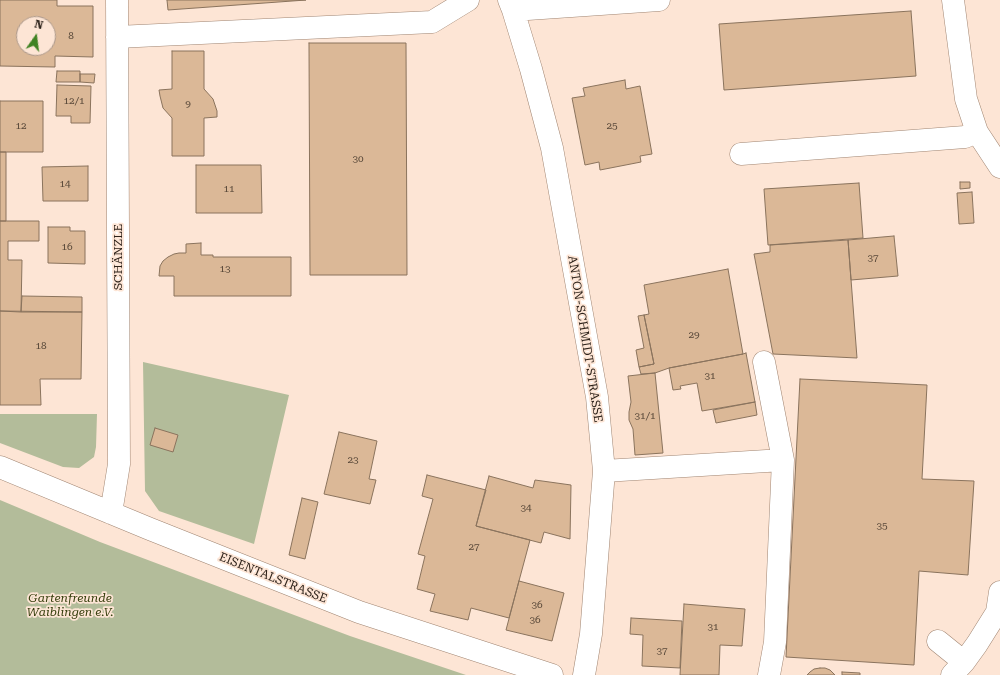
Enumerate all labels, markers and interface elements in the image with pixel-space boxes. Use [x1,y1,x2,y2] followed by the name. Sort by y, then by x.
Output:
[16,16,56,56] north arrow
[33,18,44,32] text: N
[68,30,74,42] house number: 8
[64,95,84,107] house number: 12/1
[185,98,191,110] house number: 9
[15,120,27,132] house number: 12
[606,120,618,132] house number: 25
[352,153,364,165] house number: 30
[59,178,71,190] house number: 14
[223,183,235,195] house number: 11
[111,224,125,290] street label: SCHÄNZLE
[61,241,73,253] house number: 16
[867,252,879,264] house number: 37
[565,254,605,424] street label: ANTON-SCHMIDT-STRASSE
[219,263,231,275] house number: 13
[688,329,700,341] house number: 29
[35,340,47,352] house number: 18
[704,370,716,382] house number: 31
[635,410,655,422] house number: 31/1
[347,454,359,466] house number: 23
[520,502,532,514] house number: 34
[876,520,888,532] house number: 35
[468,541,480,553] house number: 27
[217,550,329,606] street label: EISENTALSTRASSE
[27,591,113,619] park label: Gartenfreunde Waiblingen e.V.
[531,599,543,611] house number: 36
[529,614,541,626] house number: 36
[707,621,719,633] house number: 31
[656,645,668,657] house number: 37

